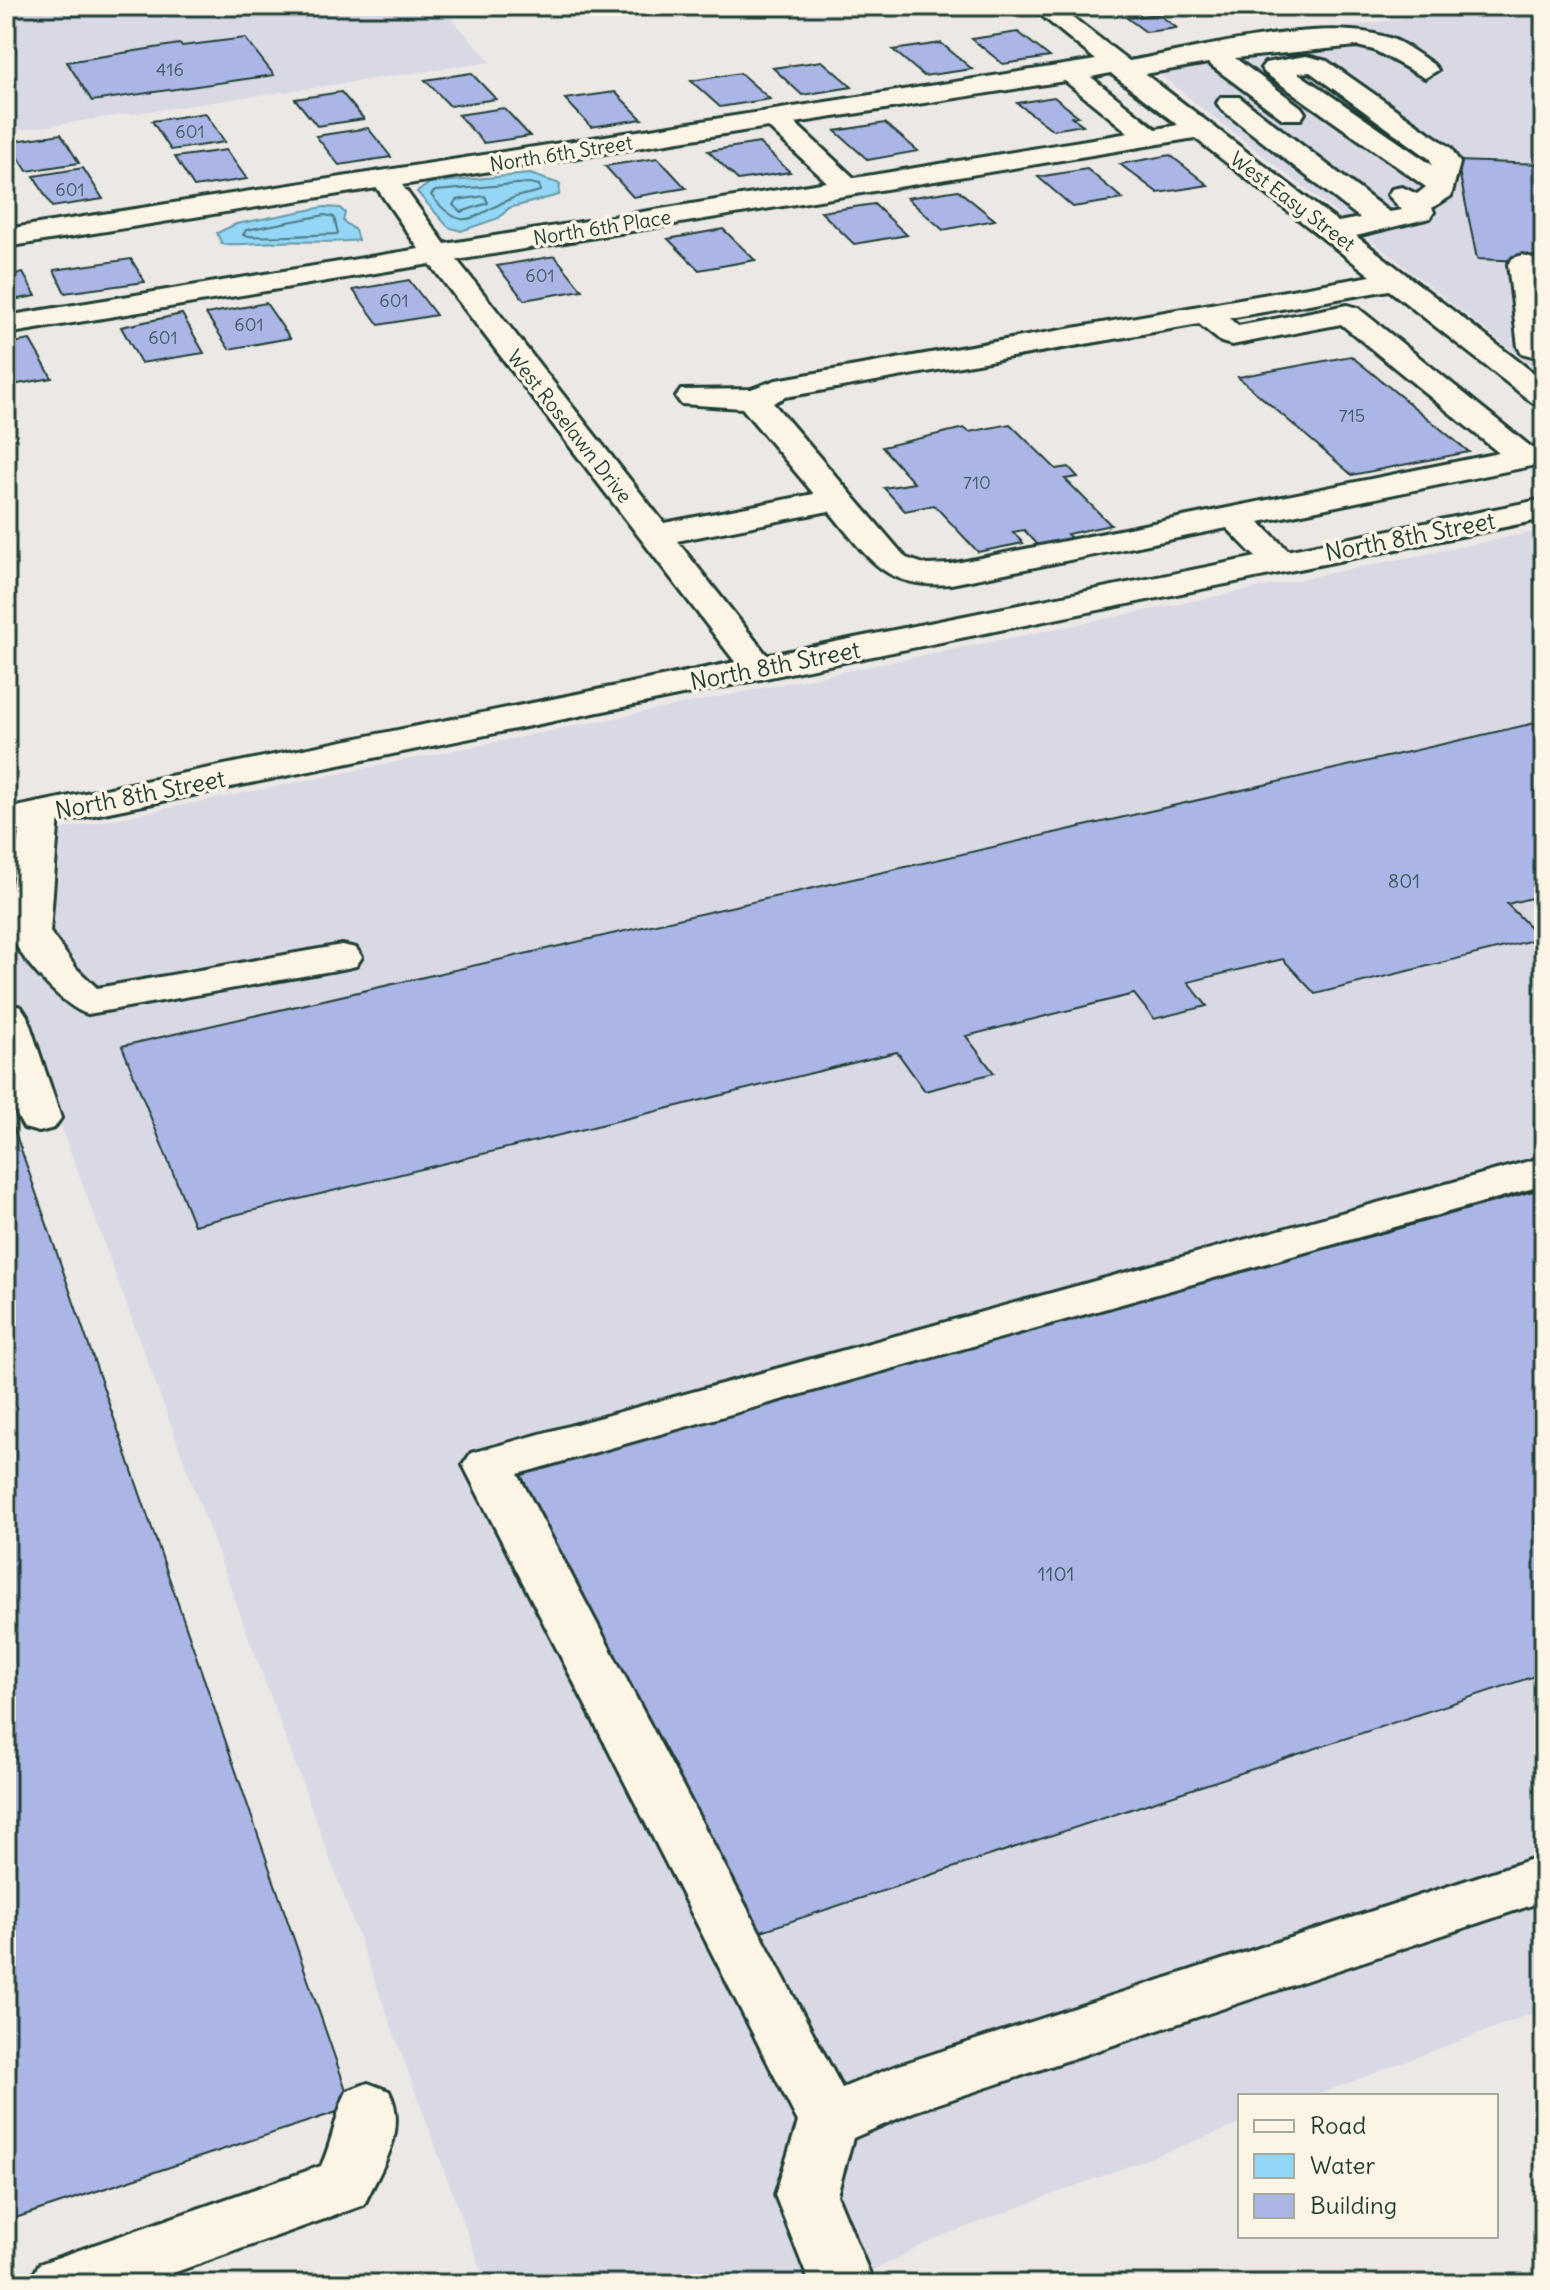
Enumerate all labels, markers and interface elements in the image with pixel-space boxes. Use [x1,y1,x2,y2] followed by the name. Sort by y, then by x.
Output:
[156,58,184,81] house number: 416
[175,120,205,143] house number: 601
[488,129,634,177] street label: North 6th Street
[1225,146,1361,256] street label: West Easy Street
[55,178,85,201] house number: 601
[531,204,673,250] street label: North 6th Place
[525,264,555,287] house number: 601
[379,289,409,312] house number: 601
[234,313,264,336] house number: 601
[148,326,178,349] house number: 601
[502,344,638,508] street label: West Roselawn Drive
[1339,404,1365,427] house number: 715
[963,471,991,494] house number: 710
[1322,505,1498,567] street label: North 8th Street
[687,634,863,696] street label: North 8th Street
[52,763,228,825] street label: North 8th Street
[1388,868,1420,893] house number: 801
[1038,1561,1074,1586] house number: 1101
[1238,2094,1498,2238] legend
[1310,2110,1366,2140] text: Road
[1310,2150,1375,2180] text: Water
[1310,2190,1397,2220] text: Building

